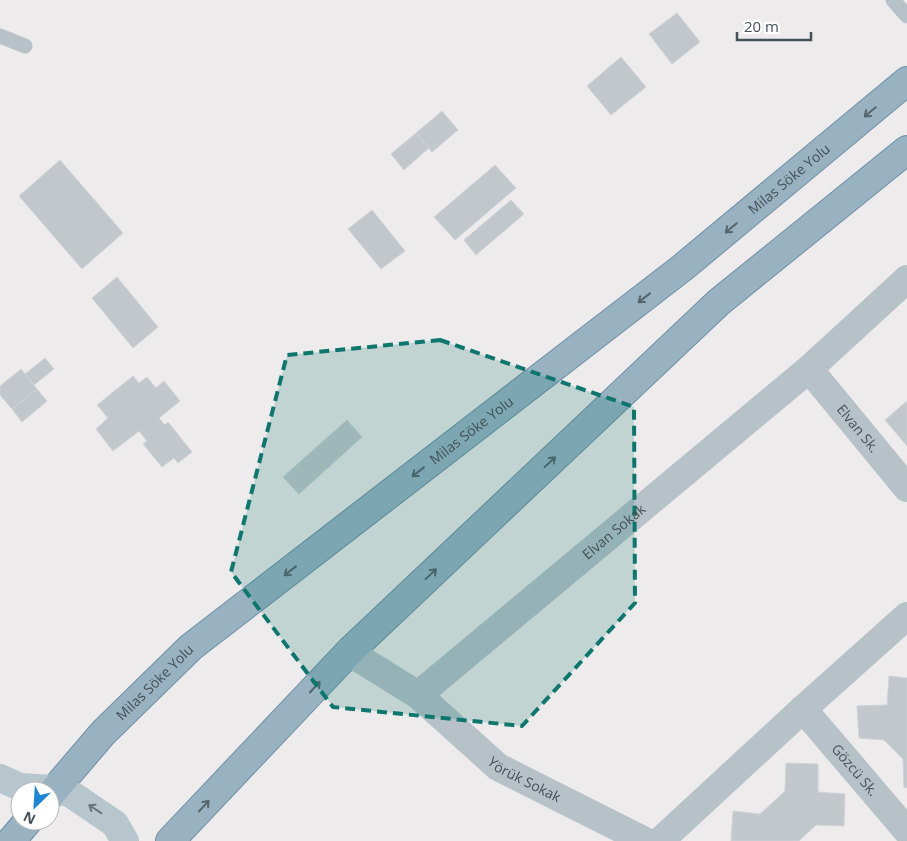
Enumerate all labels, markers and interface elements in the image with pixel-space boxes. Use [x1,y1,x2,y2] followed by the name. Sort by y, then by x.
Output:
[737,10,811,42] scale bar
[744,16,779,36] text: 20 m
[863,107,876,118] one-way arrow
[744,139,834,218] street label: Milas Söke Yolu
[725,222,738,233] one-way arrow
[637,293,651,303] one-way arrow
[425,392,517,468] street label: Milas Söke Yolu
[833,400,884,456] street label: Elvan Sk.
[543,456,556,468] one-way arrow
[411,467,425,477] one-way arrow
[578,499,650,563] street label: Elvan Sokak
[283,566,296,577] one-way arrow
[425,568,438,580] one-way arrow
[112,640,197,724] street label: Milas Söke Yolu
[309,681,321,694] one-way arrow
[828,739,883,800] street label: Gözcü Sk.
[484,752,565,806] street label: Yörük Sokak
[10,781,60,831] north arrow
[198,799,210,812] one-way arrow
[88,804,102,814] one-way arrow
[20,807,38,829] text: N

